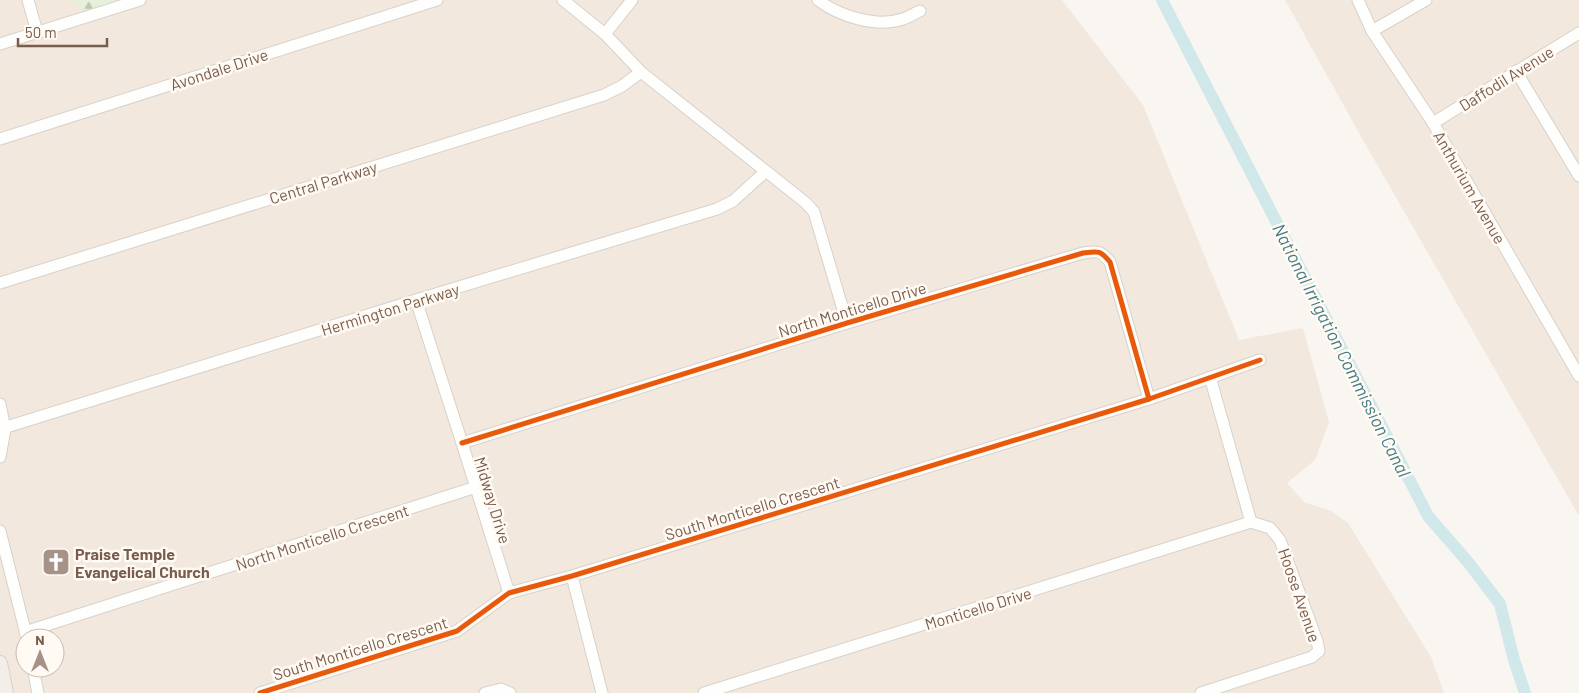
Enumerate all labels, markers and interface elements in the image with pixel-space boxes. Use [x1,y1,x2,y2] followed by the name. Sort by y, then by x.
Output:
[18,15,106,47] scale bar
[25,23,57,41] text: 50 m
[1455,41,1557,115] street label: Daffodil Avenue
[168,44,270,94] street label: Avondale Drive
[1430,127,1510,247] street label: Anthurium Avenue
[267,156,380,207] street label: Central Parkway
[1268,220,1416,480] water label: National Irrigation Commission Canal
[776,277,928,341] street label: North Monticello Drive
[319,279,462,339] street label: Hermington Parkway
[471,454,515,546] street label: Midway Drive
[662,472,842,544] street label: South Monticello Crescent
[233,500,411,574] street label: North Monticello Crescent
[75,544,210,581] place label: Praise Temple Evangelical Church
[1275,545,1325,645] street label: Hoose Avenue
[41,547,71,577] church icon: Praise Temple Evangelical Church
[922,583,1034,633] street label: Monticello Drive
[270,612,450,684] street label: South Monticello Crescent
[15,628,65,678] north arrow
[35,631,45,648] text: N

